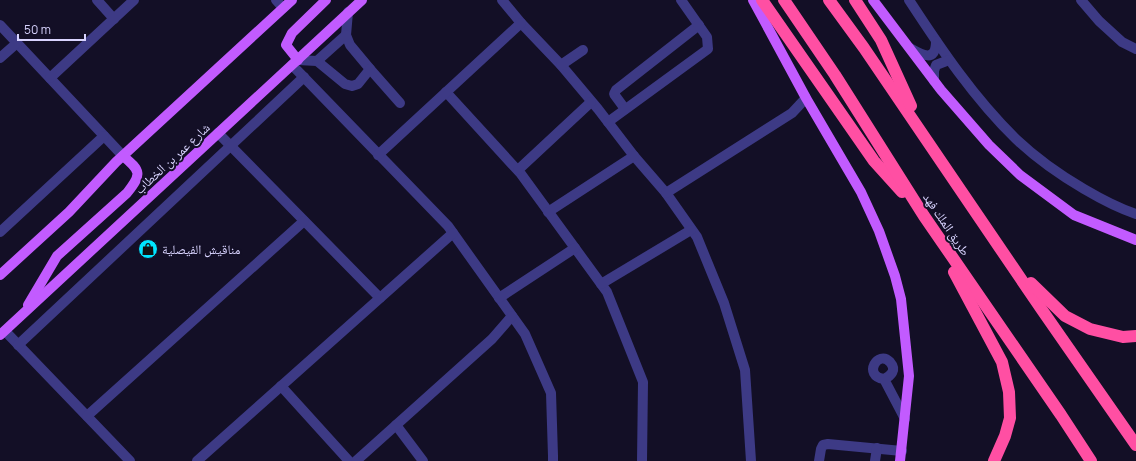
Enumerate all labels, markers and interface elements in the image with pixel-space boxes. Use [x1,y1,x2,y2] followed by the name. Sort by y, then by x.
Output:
[18,16,85,42] scale bar
[24,21,51,38] text: 50 m
[130,118,214,198] street label: شارع عمر بن الخطاب
[919,189,975,259] street label: طريق الملك فهد
[137,238,159,260] shop icon: مناقيش الفيصلية
[162,240,240,258] place label: مناقيش الفيصلية

